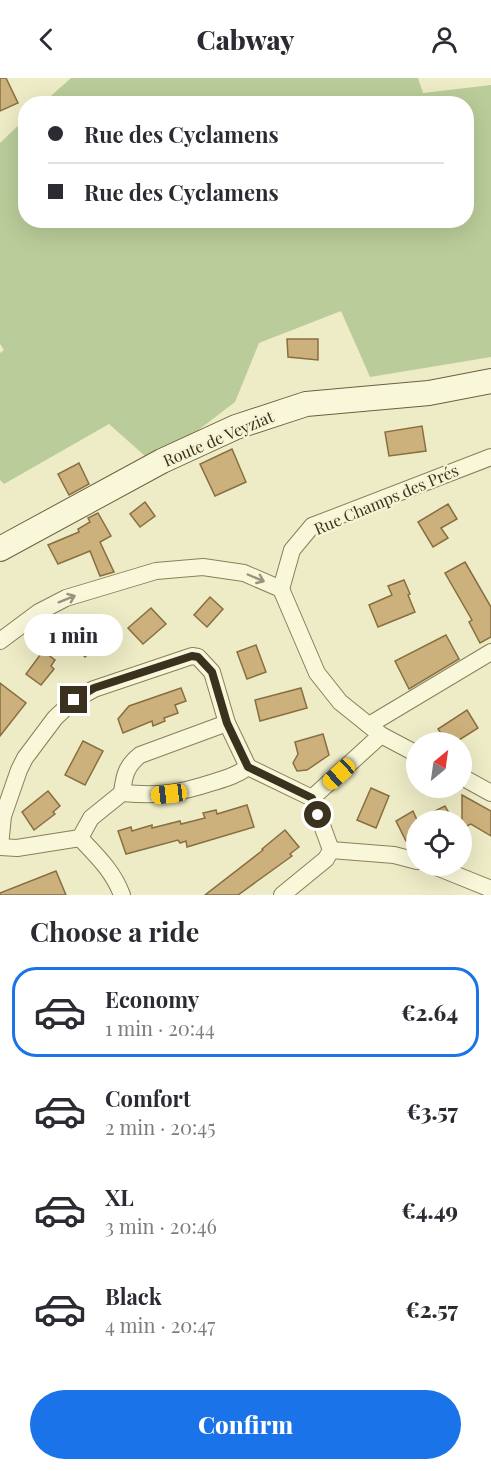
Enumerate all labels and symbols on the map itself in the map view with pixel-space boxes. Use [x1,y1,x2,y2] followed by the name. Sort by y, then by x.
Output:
[160,405,277,471] street label: Route de Veyziat
[311,459,461,539] street label: Rue Champs des Prés
[246,573,265,584] one-way arrow
[57,593,75,604] one-way arrow
[25,613,124,655] callout: 1 min
[60,686,87,713] route end
[406,732,472,798] north arrow
[320,755,358,793] car
[150,783,188,805] car
[304,801,331,828] route start

